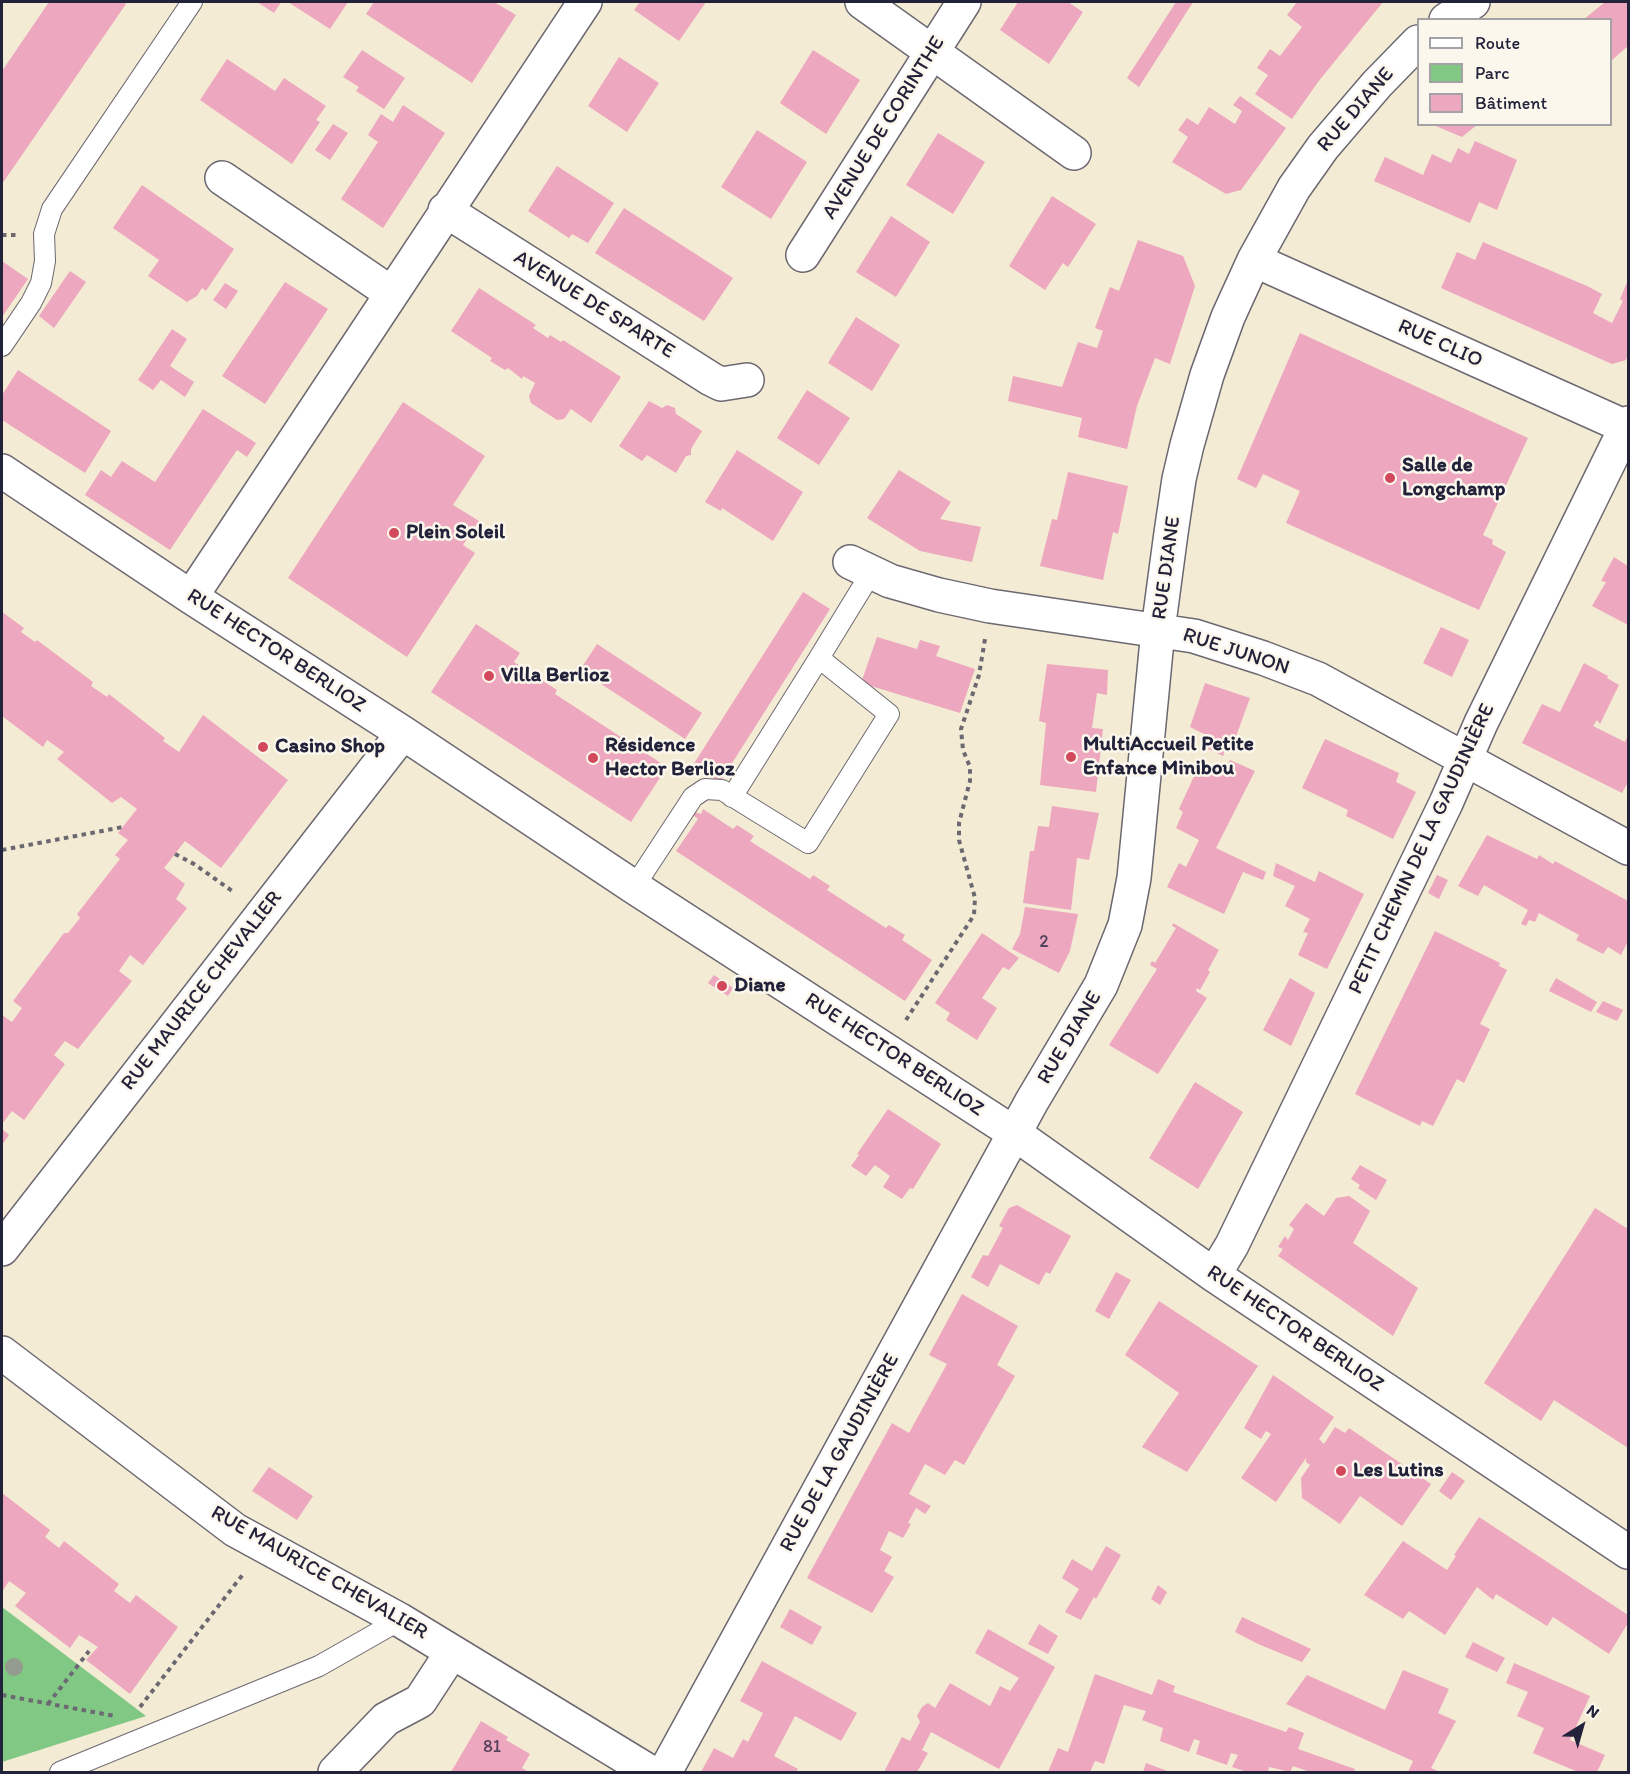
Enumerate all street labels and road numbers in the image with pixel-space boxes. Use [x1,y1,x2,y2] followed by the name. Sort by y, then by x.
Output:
[817,32,951,224] street label: AVENUE DE CORINTHE
[1312,62,1400,158] street label: RUE DIANE
[509,245,679,365] street label: AVENUE DE SPARTE
[1394,314,1486,374] street label: RUE CLIO
[1147,515,1187,621] street label: RUE DIANE
[182,584,370,718] street label: RUE HECTOR BERLIOZ
[1179,623,1293,681] street label: RUE JUNON
[1343,700,1501,998] street label: PETIT CHEMIN DE LA GAUDINIÈRE
[116,886,288,1096] street label: RUE MAURICE CHEVALIER
[1032,987,1108,1089] street label: RUE DIANE
[800,988,988,1122] street label: RUE HECTOR BERLIOZ
[1202,1260,1388,1398] street label: RUE HECTOR BERLIOZ
[775,1349,905,1557] street label: RUE DE LA GAUDINIÈRE
[206,1501,432,1645] street label: RUE MAURICE CHEVALIER

